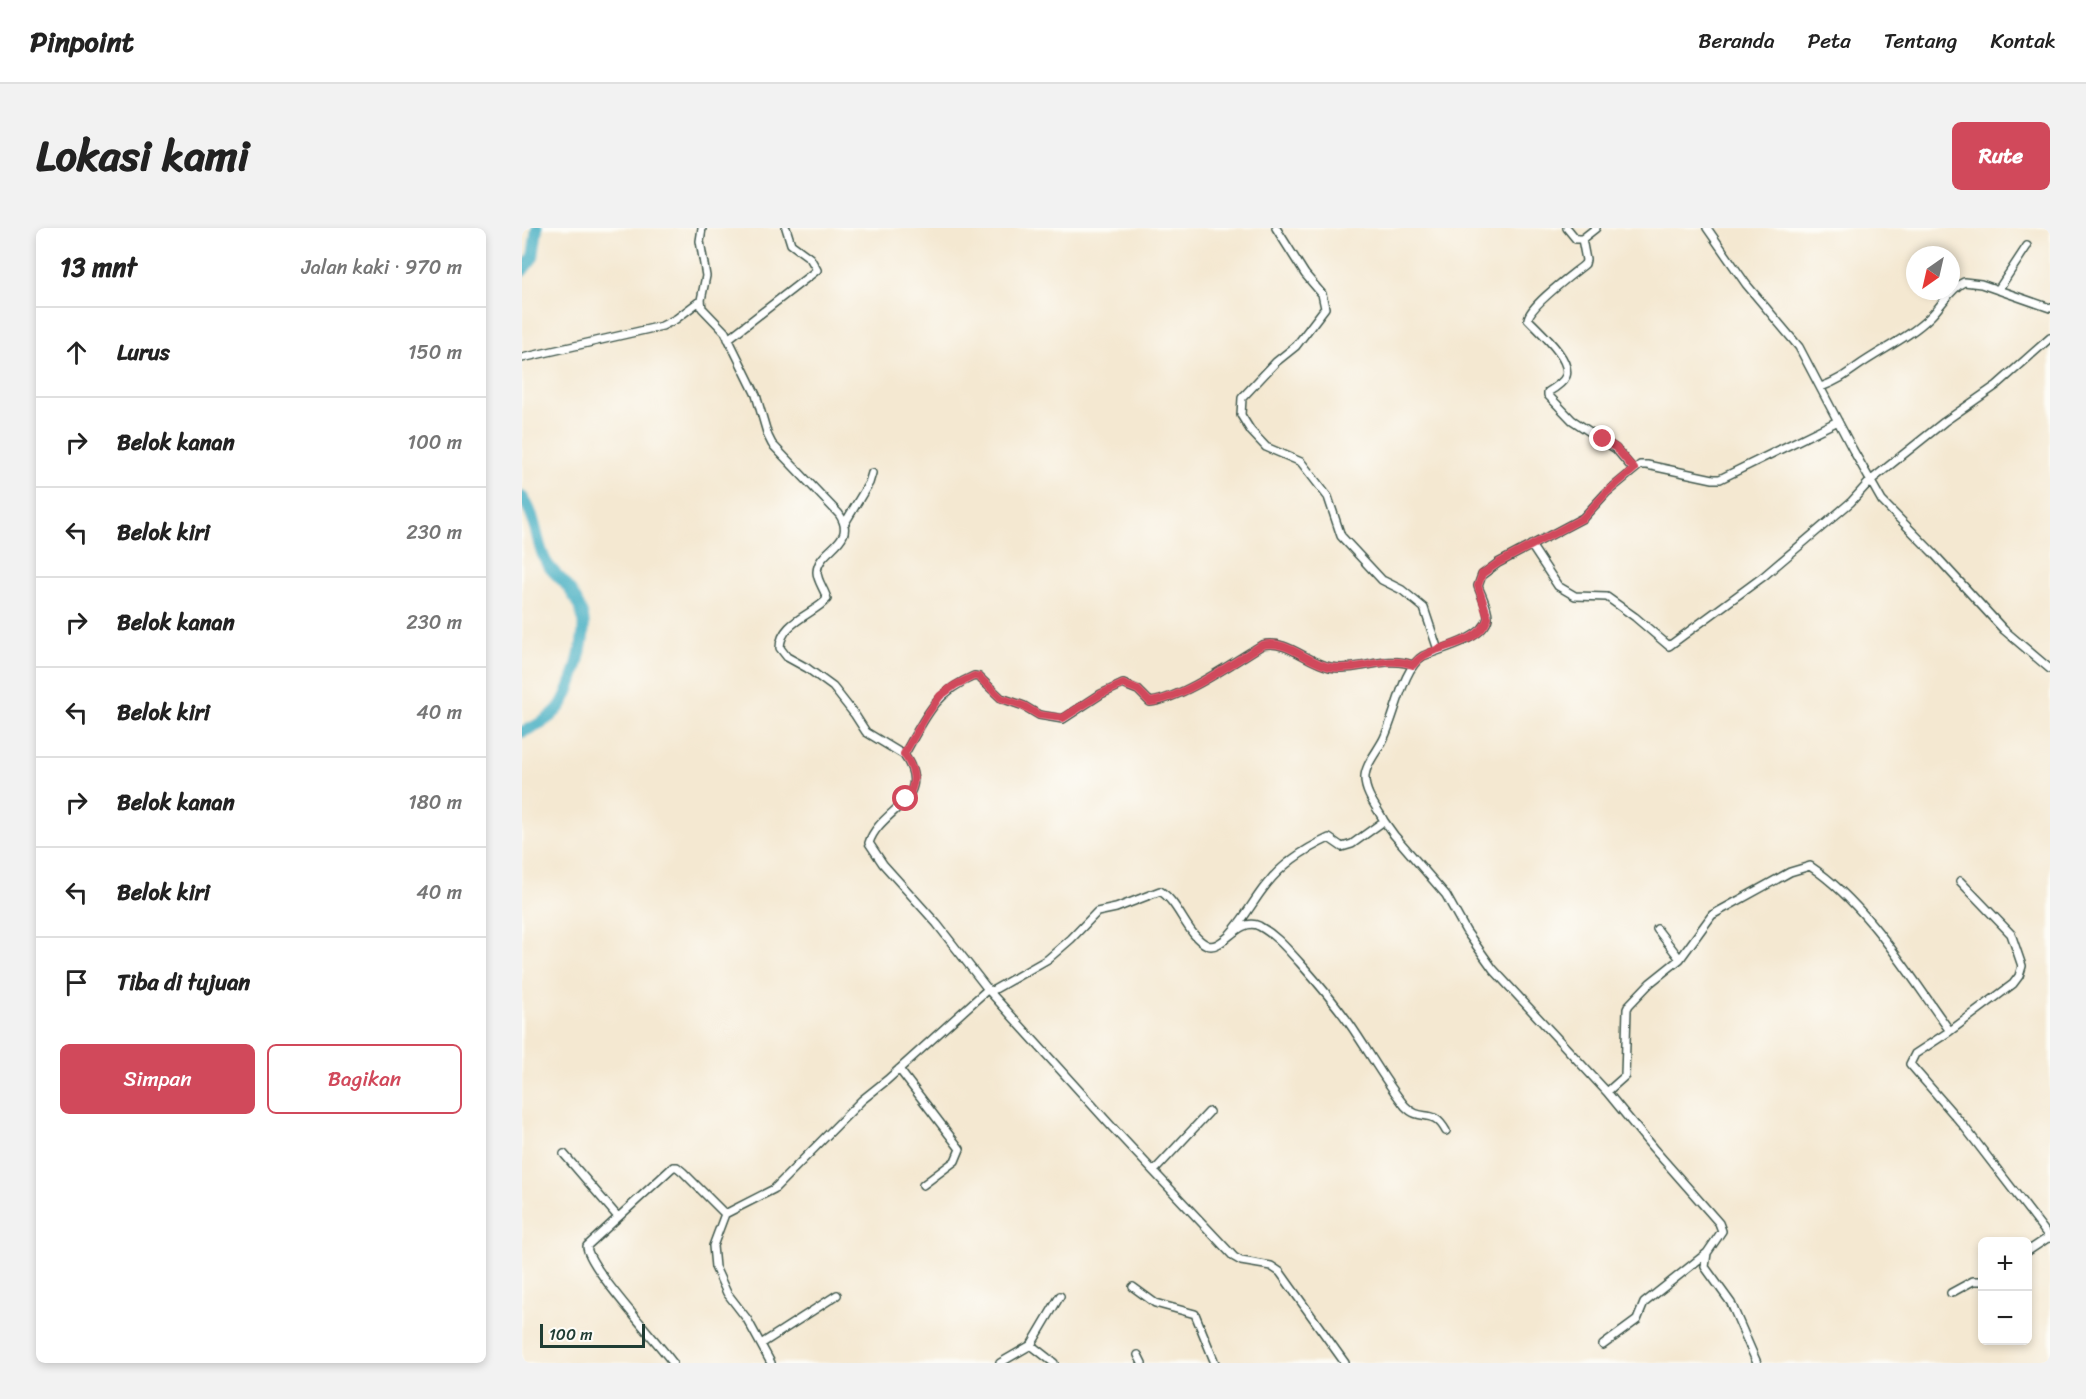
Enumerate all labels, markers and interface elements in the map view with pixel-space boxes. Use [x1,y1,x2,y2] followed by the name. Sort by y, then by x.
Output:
[30,17,134,66] text: Pinpoint
[1698,22,1774,60] text: Beranda
[1807,22,1851,60] text: Peta
[1884,22,1957,60] text: Tentang
[1990,22,2056,60] text: Kontak
[36,119,249,193] text: Lokasi kami
[1952,122,2050,190] button: Rute
[60,244,137,290] text: 13 mnt
[1906,246,1960,300] north arrow
[301,250,462,285] text: Jalan kaki · 970 m
[117,333,170,372] text: Lurus
[408,335,462,370] text: 150 m
[60,336,93,369] icon: ahead
[117,423,235,462] text: Belok kanan
[408,425,462,460] text: 100 m
[1589,425,1615,451] route end
[60,426,93,459] icon: right
[117,513,210,552] text: Belok kiri
[406,515,462,550] text: 230 m
[60,516,93,549] icon: left
[117,603,235,642] text: Belok kanan
[406,605,462,640] text: 230 m
[60,606,93,639] icon: right
[117,693,210,732] text: Belok kiri
[416,695,462,730] text: 40 m
[60,696,93,729] icon: left
[117,783,235,822] text: Belok kanan
[408,785,462,820] text: 180 m
[892,785,918,811] route start
[60,786,93,819] icon: right
[117,873,210,912] text: Belok kiri
[416,875,462,910] text: 40 m
[60,876,93,909] icon: left
[117,963,250,1002] text: Tiba di tujuan
[60,966,93,999] icon: arrive
[60,1044,255,1114] button: Simpan
[267,1044,462,1114] button: Bagikan
[1978,1237,2032,1345] map controls
[1978,1237,2032,1291] button: +
[1978,1291,2032,1345] button: −
[549,1320,593,1349] text: 100 m
[540,1321,645,1348] scale bar

